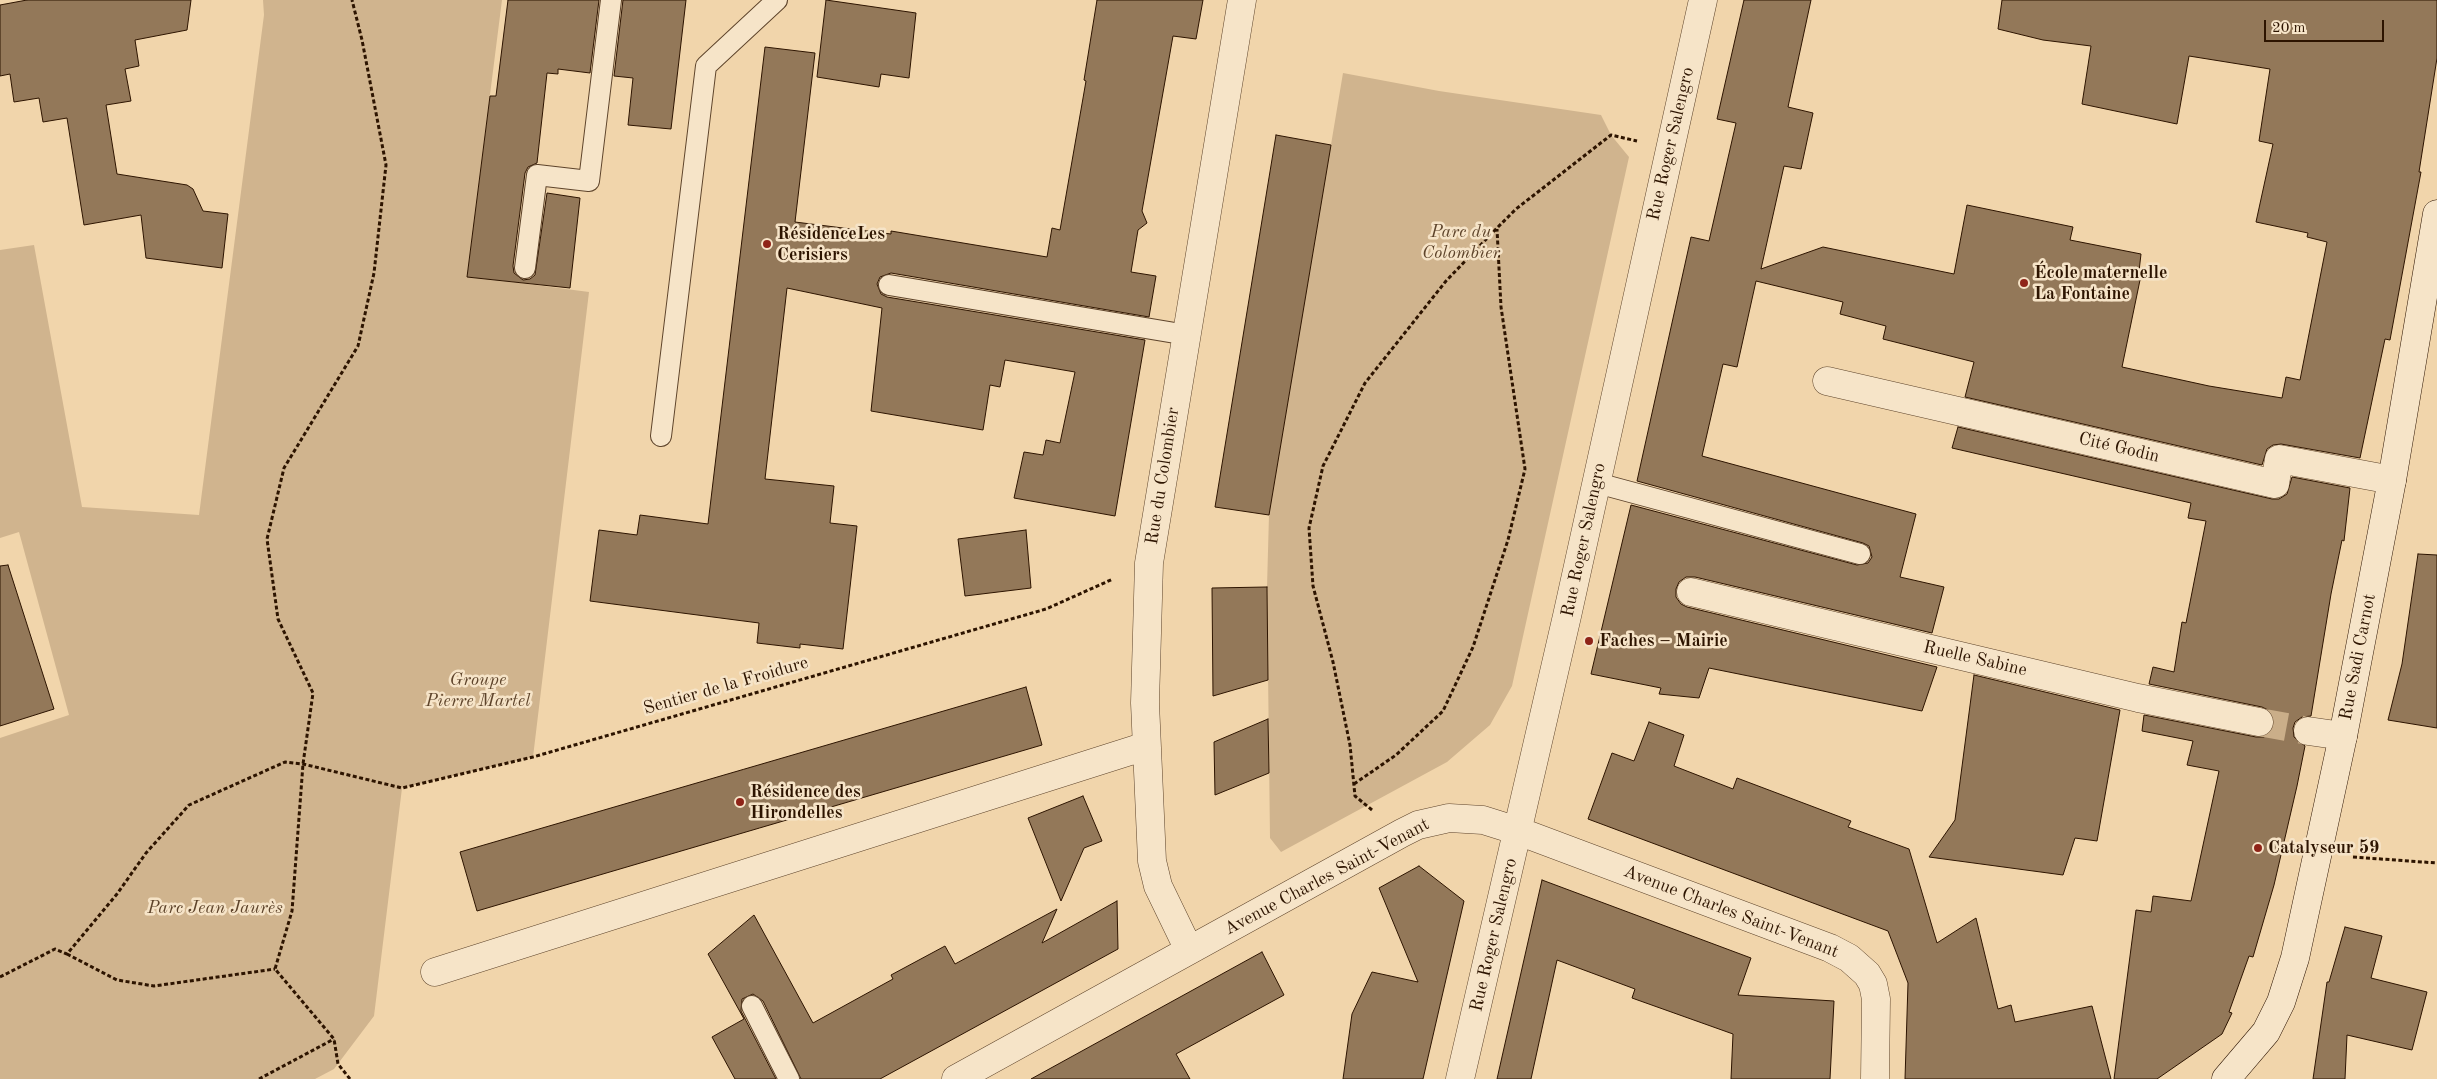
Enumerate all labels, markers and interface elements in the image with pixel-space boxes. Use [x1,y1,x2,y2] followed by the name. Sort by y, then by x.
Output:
[2267,10,2387,42] scale bar
[2272,21,2306,36] text: 20 m
[1643,65,1699,223] street label: Rue Roger Salengro
[1422,221,1500,264] park label: Parc du Colombier
[777,223,885,266] place label: RésidenceLes Cerisiers
[761,238,773,250] marker: RésidenceLes Cerisiers
[2034,262,2167,304] place label: École maternelle La Fontaine
[2018,277,2030,289] marker: École maternelle La Fontaine
[1141,406,1185,546] street label: Rue du Colombier
[2076,428,2162,468] street label: Cité Godin
[1557,461,1611,619] street label: Rue Roger Salengro
[2335,592,2381,722] street label: Rue Sadi Carnot
[1599,630,1728,652] place label: Faches – Mairie
[1583,635,1595,647] marker: Faches – Mairie
[1921,637,2029,681] street label: Ruelle Sabine
[641,652,811,720] street label: Sentier de la Froidure
[426,669,530,712] park label: Groupe Pierre Martel
[750,781,861,824] place label: Résidence des Hirondelles
[734,796,746,808] marker: Résidence des Hirondelles
[1221,814,1433,940] street label: Avenue Charles Saint-Venant
[2268,837,2380,859] place label: Catalyseur 59
[2252,842,2264,854] marker: Catalyseur 59
[1466,856,1522,1014] street label: Rue Roger Salengro
[1620,861,1842,963] street label: Avenue Charles Saint-Venant
[147,897,283,919] park label: Parc Jean Jaurès

